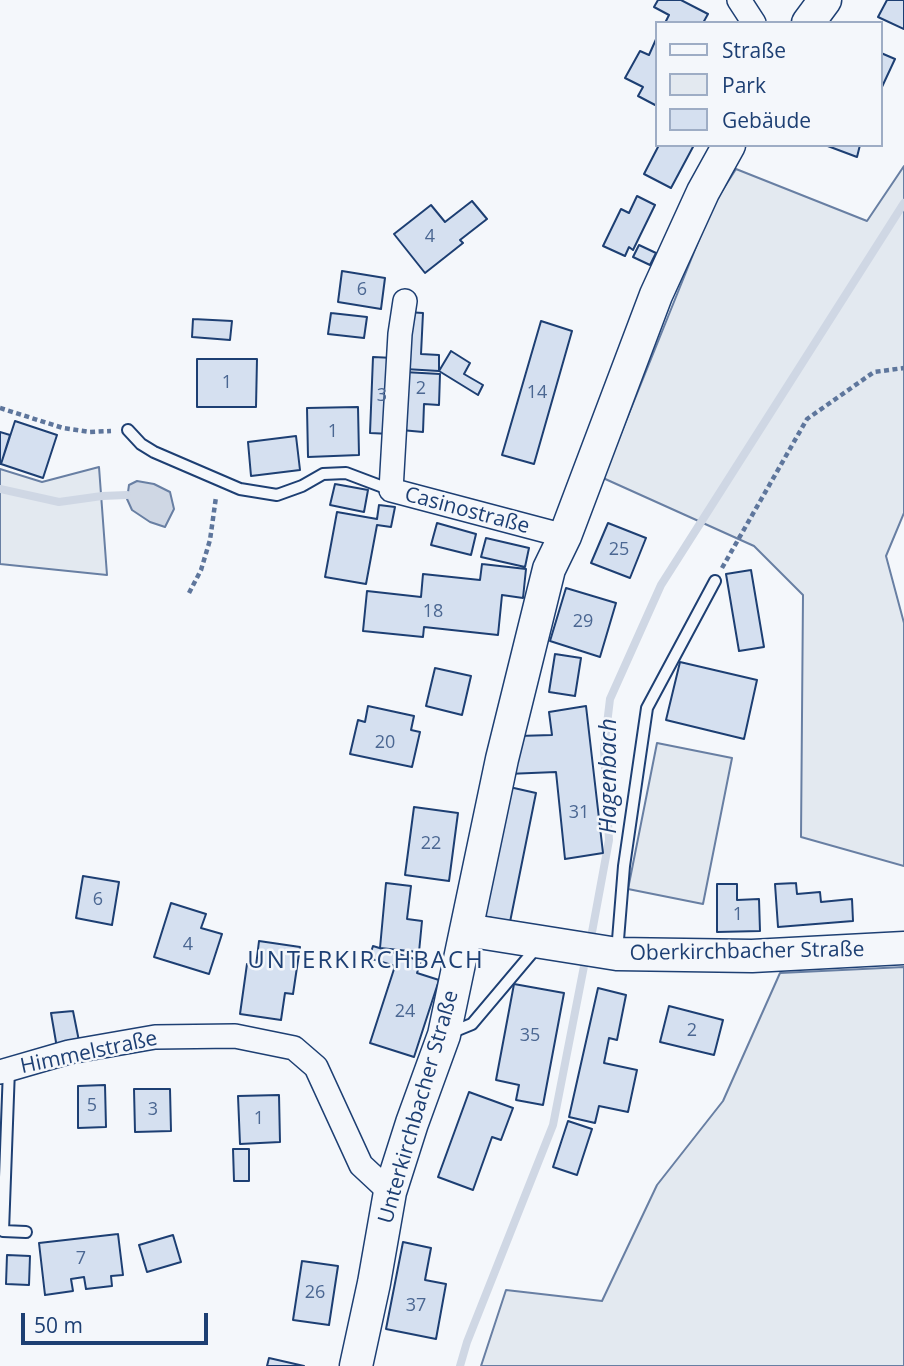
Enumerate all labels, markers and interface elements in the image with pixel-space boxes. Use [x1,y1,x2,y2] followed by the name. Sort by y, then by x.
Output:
[656,21,883,147] legend
[722,36,786,64] text: Straße
[722,71,766,99] text: Park
[722,106,811,134] text: Gebäude
[425,226,435,248] house number: 4
[357,279,367,301] house number: 6
[222,372,232,394] house number: 1
[416,378,426,400] house number: 2
[527,382,547,404] house number: 14
[377,385,387,407] house number: 3
[328,421,338,443] house number: 1
[402,482,532,540] street label: Casinostraße
[609,539,629,561] house number: 25
[423,601,443,623] house number: 18
[573,611,593,633] house number: 29
[595,718,623,834] water label: Hagenbach
[375,732,395,754] house number: 20
[569,802,589,824] house number: 31
[421,833,441,855] house number: 22
[93,889,103,911] house number: 6
[733,904,743,926] house number: 1
[183,934,193,956] house number: 4
[629,937,865,967] street label: Oberkirchbacher Straße
[249,947,483,975] district label: UNTERKIRCHBACH
[374,988,464,1226] street label: Unterkirchbacher Straße
[395,1001,415,1023] house number: 24
[687,1020,697,1042] house number: 2
[520,1025,540,1047] house number: 35
[18,1026,160,1080] street label: Himmelstraße
[87,1095,97,1117] house number: 5
[148,1099,158,1121] house number: 3
[254,1108,264,1130] house number: 1
[76,1248,86,1270] house number: 7
[305,1282,325,1304] house number: 26
[406,1295,426,1317] house number: 37
[24,1300,212,1344] scale bar
[34,1311,83,1339] text: 50 m

